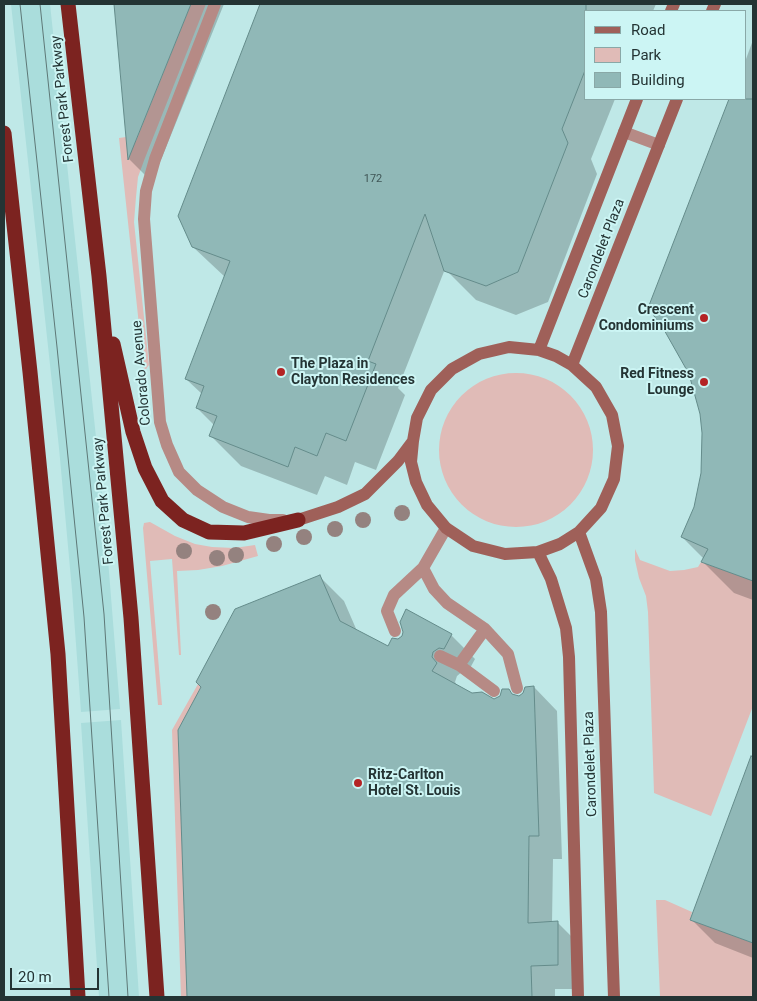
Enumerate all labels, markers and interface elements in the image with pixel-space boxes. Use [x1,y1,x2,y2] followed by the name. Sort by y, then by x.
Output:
[584,10,747,100] legend
[631,21,665,39] text: Road
[48,35,78,163] street label: Forest Park Parkway
[631,46,661,64] text: Park
[631,71,685,89] text: Building
[364,172,382,186] house number: 172
[575,197,629,301] street label: Carondelet Plaza
[599,302,694,334] place label: Crescent Condominiums
[698,312,710,324] marker: Crescent Condominiums
[129,320,155,426] street label: Colorado Avenue
[291,356,415,388] place label: The Plaza in Clayton Residences
[275,366,287,378] marker: The Plaza in Clayton Residences
[620,366,694,398] place label: Red Fitness Lounge
[698,376,710,388] marker: Red Fitness Lounge
[90,437,118,565] street label: Forest Park Parkway
[581,711,601,817] street label: Carondelet Plaza
[368,767,460,800] place label: Ritz-Carlton Hotel St. Louis
[352,777,364,789] marker: Ritz-Carlton Hotel St. Louis
[12,958,101,990] scale bar
[18,968,52,986] text: 20 m

